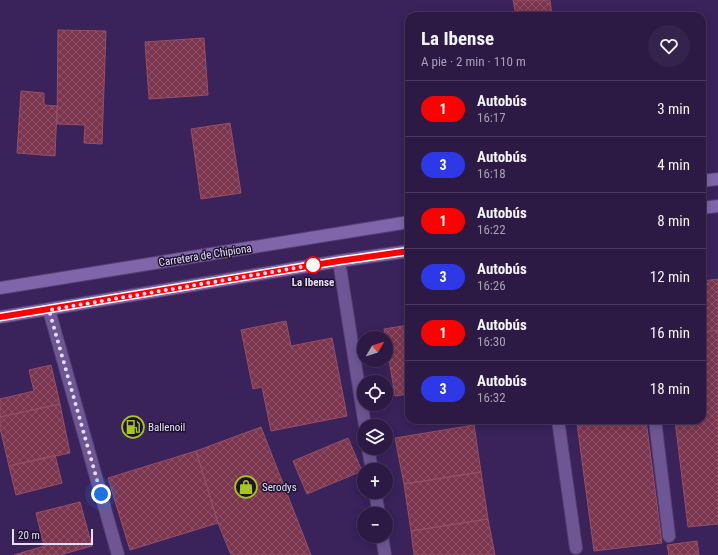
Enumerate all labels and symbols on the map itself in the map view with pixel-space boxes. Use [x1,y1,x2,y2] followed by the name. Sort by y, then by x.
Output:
[158,242,252,269] street label: Carretera de Chipiona
[304,256,322,274] marker: La Ibense
[292,276,334,289] place label: La Ibense
[357,331,393,367] north arrow
[120,414,146,440] fuel station icon: Ballenoil
[148,421,185,434] place label: Ballenoil
[233,474,259,500] shop icon: Serodys
[262,481,297,494] place label: Serodys
[91,484,111,504] your location
[12,527,93,546] scale bar

